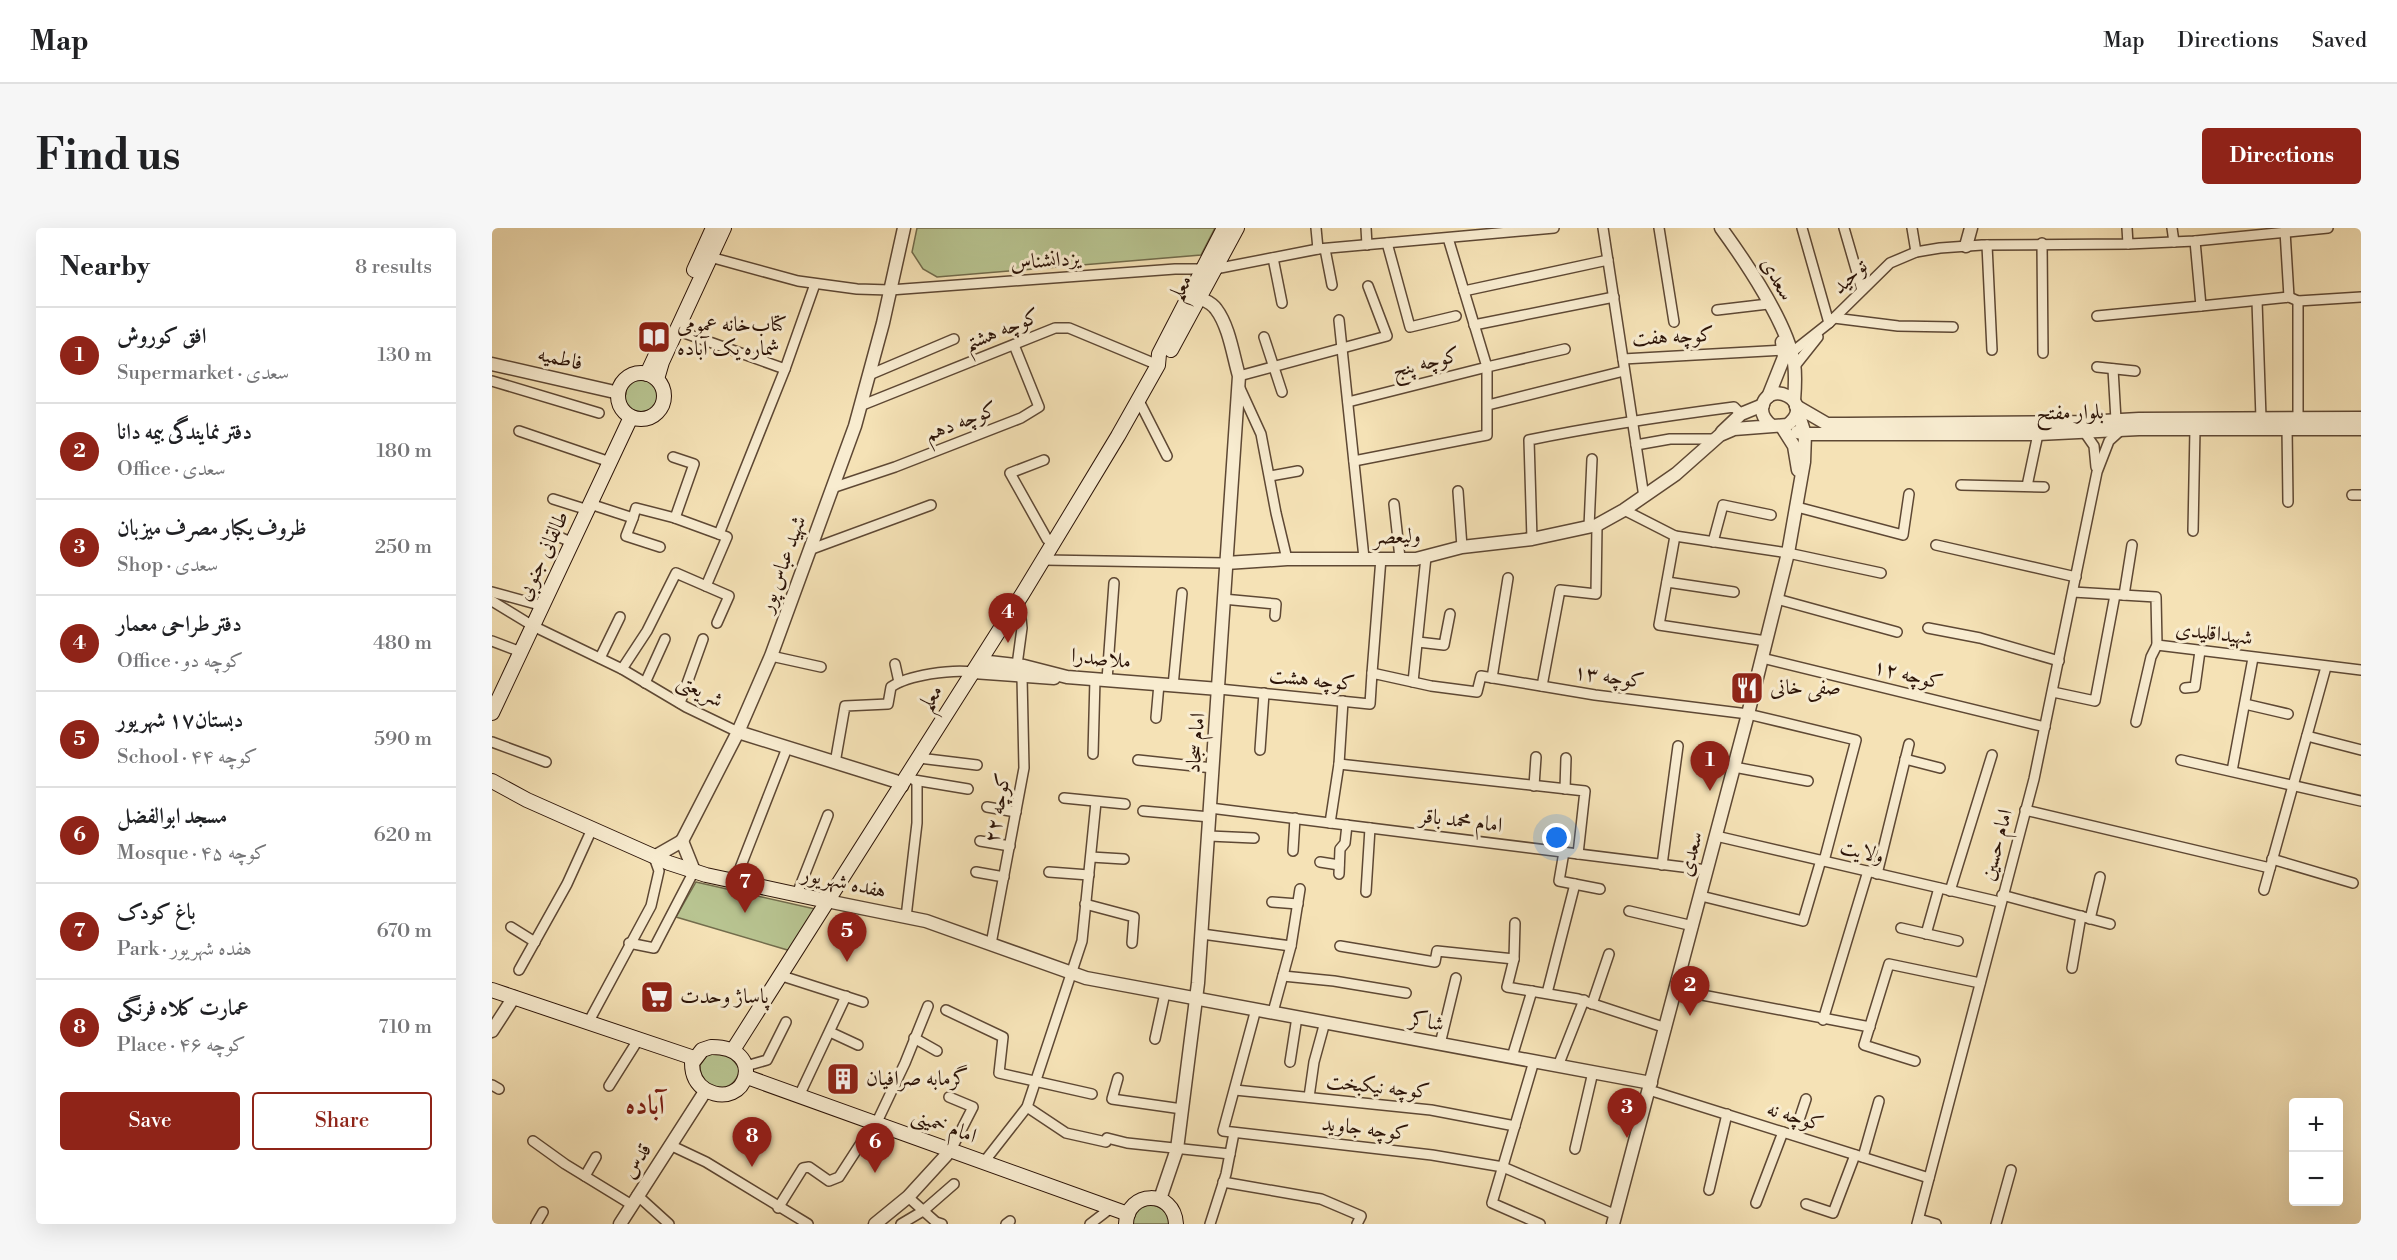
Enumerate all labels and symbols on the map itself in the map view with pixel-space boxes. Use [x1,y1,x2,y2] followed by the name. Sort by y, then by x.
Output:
[1009,245,1083,276] street label: یزدانشناس
[1755,253,1799,305] street label: سعدی
[1827,253,1874,300] street label: توحید
[1163,270,1205,309] street label: معلم
[960,303,1046,363] street label: کوچه هشتم
[677,312,787,362] place label: کتاب‌خانه عمومی شماره یک آباده
[636,319,672,355] library icon: کتاب‌خانه عمومی شماره یک آباده
[1631,322,1715,352] street label: کوچه هفت
[535,341,585,377] street label: فاطمیه
[1389,342,1464,389] street label: کوچه پنج
[921,396,1003,453] street label: کوچه دهم
[2036,399,2104,432] street label: بلوار مفتح
[511,507,576,605] street label: طالقانی جنوبی
[753,512,813,618] street label: شهید عباس پور
[1371,523,1421,551] street label: ولیعصر
[988,594,1028,643] pin: 4
[2174,616,2254,652] street label: شهیداقلیدی
[1070,643,1132,675] street label: ملاصدرا
[1871,654,1945,696] street label: کوچه ۱۲
[1572,659,1646,695] street label: کوچه ۱۳
[1268,663,1356,697] street label: کوچه هشت
[672,668,727,715] street label: شریعتی
[1729,670,1765,706] restaurant icon: صفی خانی
[1770,675,1841,702] place label: صفی خانی
[913,680,955,720] street label: معلم
[1180,712,1216,775] street label: امام سجاد
[1690,742,1730,791] pin: 1
[979,771,1017,845] street label: کوچه ۲۲
[1416,803,1504,843] street label: امام محمد باقر
[1975,806,2023,885] street label: امام حسین
[1542,823,1571,852] your location
[1673,829,1709,879] street label: سعدی
[1837,834,1887,870] street label: ولایت
[797,861,889,905] street label: هفده شهریور
[726,864,764,913] pin: 7
[828,912,866,962] pin: 5
[1670,966,1710,1016] pin: 2
[639,979,675,1015] supermarket icon: پاساژ وحدت
[680,984,770,1011] place label: پاساژ وحدت
[1406,1006,1446,1038] street label: شاکر
[825,1061,861,1097] building icon: گرمابه صرافیان
[866,1064,968,1092] place label: گرمابه صرافیان
[1325,1069,1431,1105] street label: کوچه نیکبخت
[625,1088,668,1123] district label: آباده
[1608,1088,1646,1138] pin: 3
[1763,1096,1827,1138] street label: کوچه نه
[907,1102,980,1153] street label: امام خمینی
[1320,1111,1410,1147] street label: کوچه جاوید
[732,1118,772,1167] pin: 8
[856,1124,895,1173] pin: 6
[616,1138,658,1184] street label: قدس

